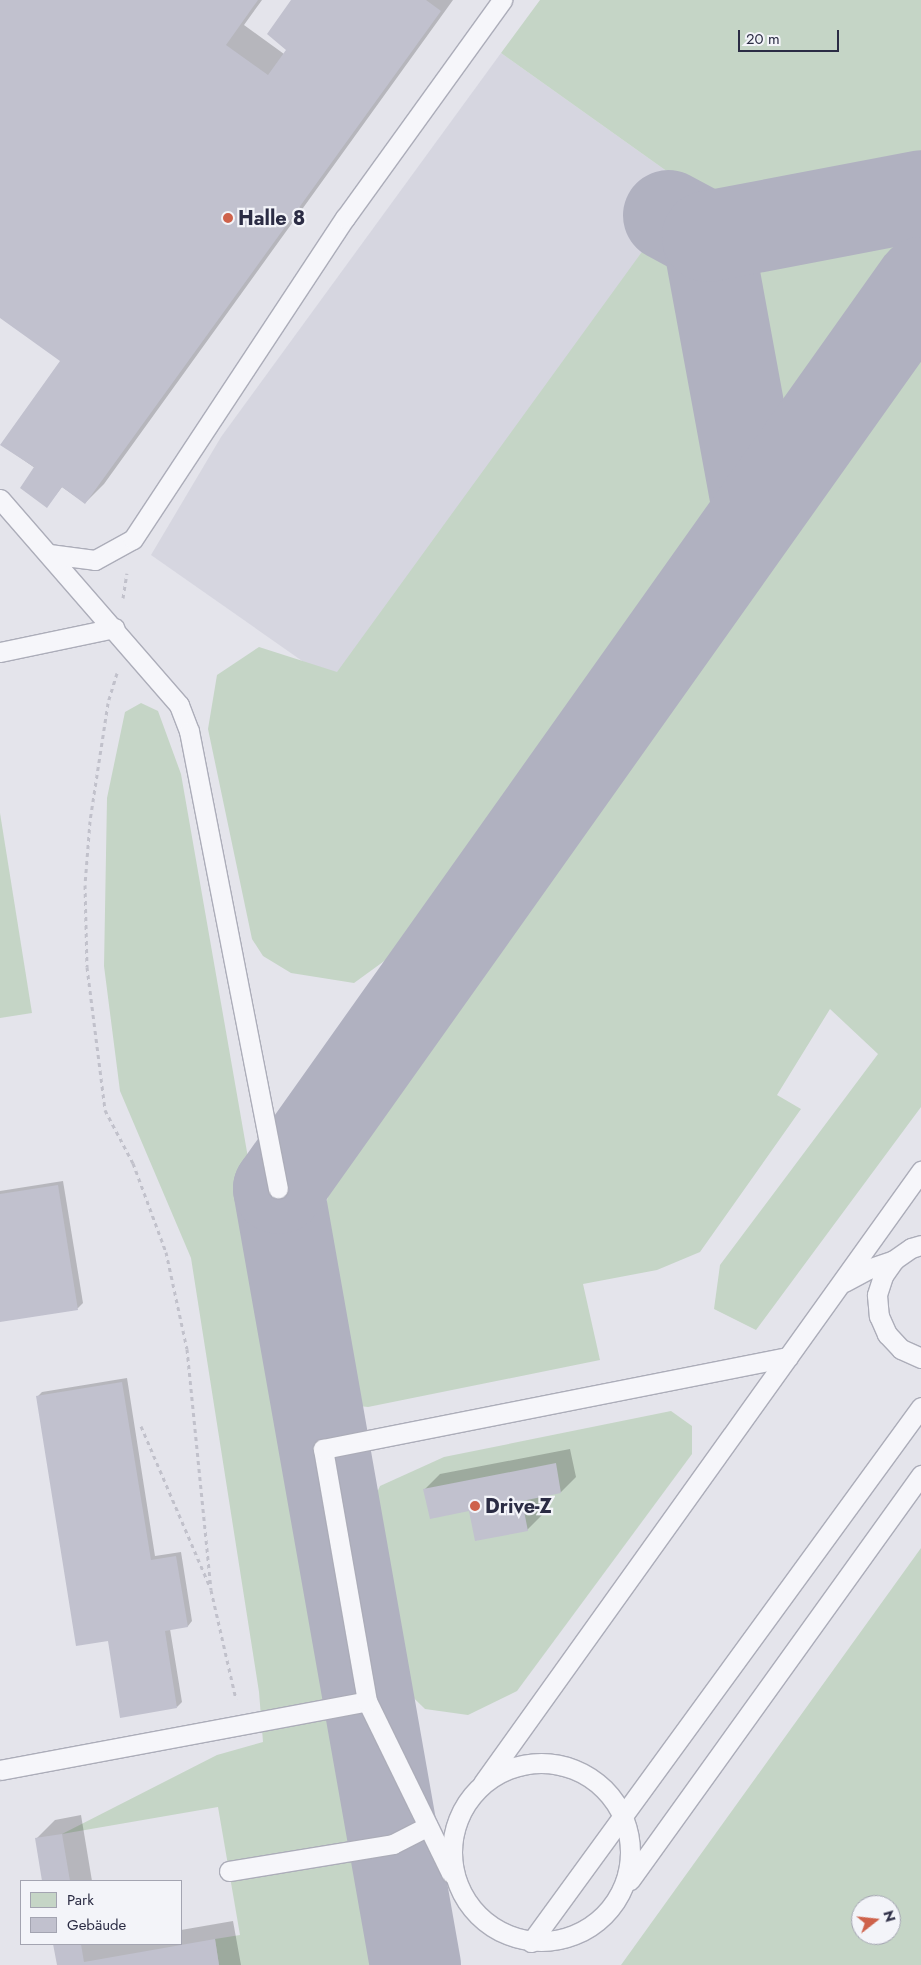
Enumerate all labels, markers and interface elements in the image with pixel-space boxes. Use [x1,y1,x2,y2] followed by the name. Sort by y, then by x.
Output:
[741,20,842,52] scale bar
[746,28,780,50] text: 20 m
[238,206,305,230] place label: Halle 8
[222,212,234,224] marker: Halle 8
[485,1494,552,1518] place label: Drive-Z
[469,1500,481,1512] marker: Drive-Z
[20,1880,182,1945] legend
[67,1889,94,1911] text: Park
[851,1895,901,1945] north arrow
[878,1908,901,1924] text: N
[67,1914,126,1936] text: Gebäude

